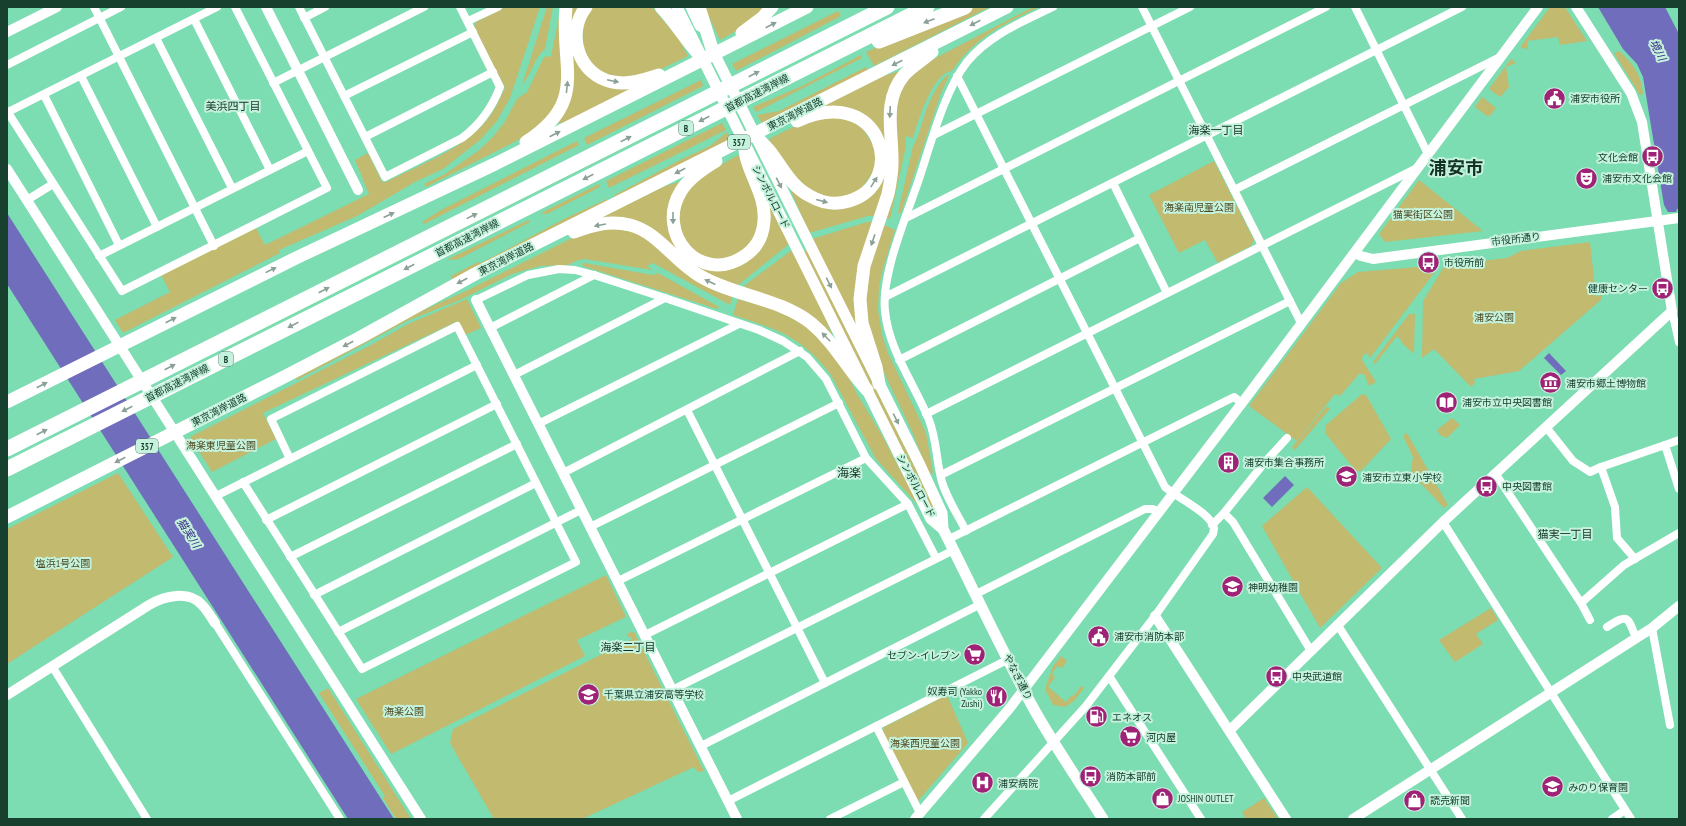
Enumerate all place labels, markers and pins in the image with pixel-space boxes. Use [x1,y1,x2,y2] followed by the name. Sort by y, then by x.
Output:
[1542,85,1568,111] public building icon: 浦安市役所
[1570,92,1620,105] place label: 浦安市役所
[1640,144,1666,170] bus stop icon: 文化会館
[1598,151,1638,164] place label: 文化会館
[1573,165,1599,191] theatre icon: 浦安市文化会館
[1602,172,1672,185] place label: 浦安市文化会館
[1416,249,1442,275] bus stop icon: 市役所前
[1444,256,1484,269] place label: 市役所前
[1650,275,1676,301] bus stop icon: 健康センター
[1588,282,1648,295] place label: 健康センター
[1538,370,1564,396] museum icon: 浦安市郷土博物館
[1566,377,1646,390] place label: 浦安市郷土博物館
[1434,389,1460,415] library icon: 浦安市立中央図書館
[1462,396,1552,409] place label: 浦安市立中央図書館
[1215,449,1241,475] building icon: 浦安市集合事務所
[1244,456,1324,469] place label: 浦安市集合事務所
[1333,464,1359,490] school or university icon: 浦安市立東小学校
[1362,471,1442,484] place label: 浦安市立東小学校
[1474,473,1500,499] bus stop icon: 中央図書館
[1502,480,1552,493] place label: 中央図書館
[1219,574,1245,600] school or university icon: 神明幼稚園
[1248,581,1298,594] place label: 神明幼稚園
[1086,623,1112,649] public building icon: 浦安市消防本部
[1114,630,1184,643] place label: 浦安市消防本部
[962,642,988,668] supermarket icon: セブン-イレブン
[887,649,960,662] place label: セブン-イレブン
[1264,663,1290,689] bus stop icon: 中央武道館
[1292,670,1342,683] place label: 中央武道館
[576,681,602,707] school or university icon: 千葉県立浦安高等学校
[984,684,1010,710] restaurant icon: 奴寿司 (Yakko Zushi)
[928,685,983,710] place label: 奴寿司 (Yakko Zushi)
[604,688,704,701] place label: 千葉県立浦安高等学校
[1084,704,1110,730] fuel station icon: エネオス
[1112,711,1152,724] place label: エネオス
[1118,724,1144,750] supermarket icon: 河内屋
[1146,731,1176,744] place label: 河内屋
[1077,763,1103,789] bus stop icon: 消防本部前
[970,770,996,796] hospital icon: 浦安病院
[1106,770,1156,783] place label: 消防本部前
[1540,774,1566,800] school or university icon: みのり保育園
[998,777,1038,790] place label: 浦安病院
[1568,781,1628,794] place label: みのり保育園
[1150,785,1176,811] shop icon: JOSHIN OUTLET
[1402,787,1428,813] shop icon: 読売新聞
[1177,792,1234,805] place label: JOSHIN OUTLET
[1430,794,1470,807] place label: 読売新聞

